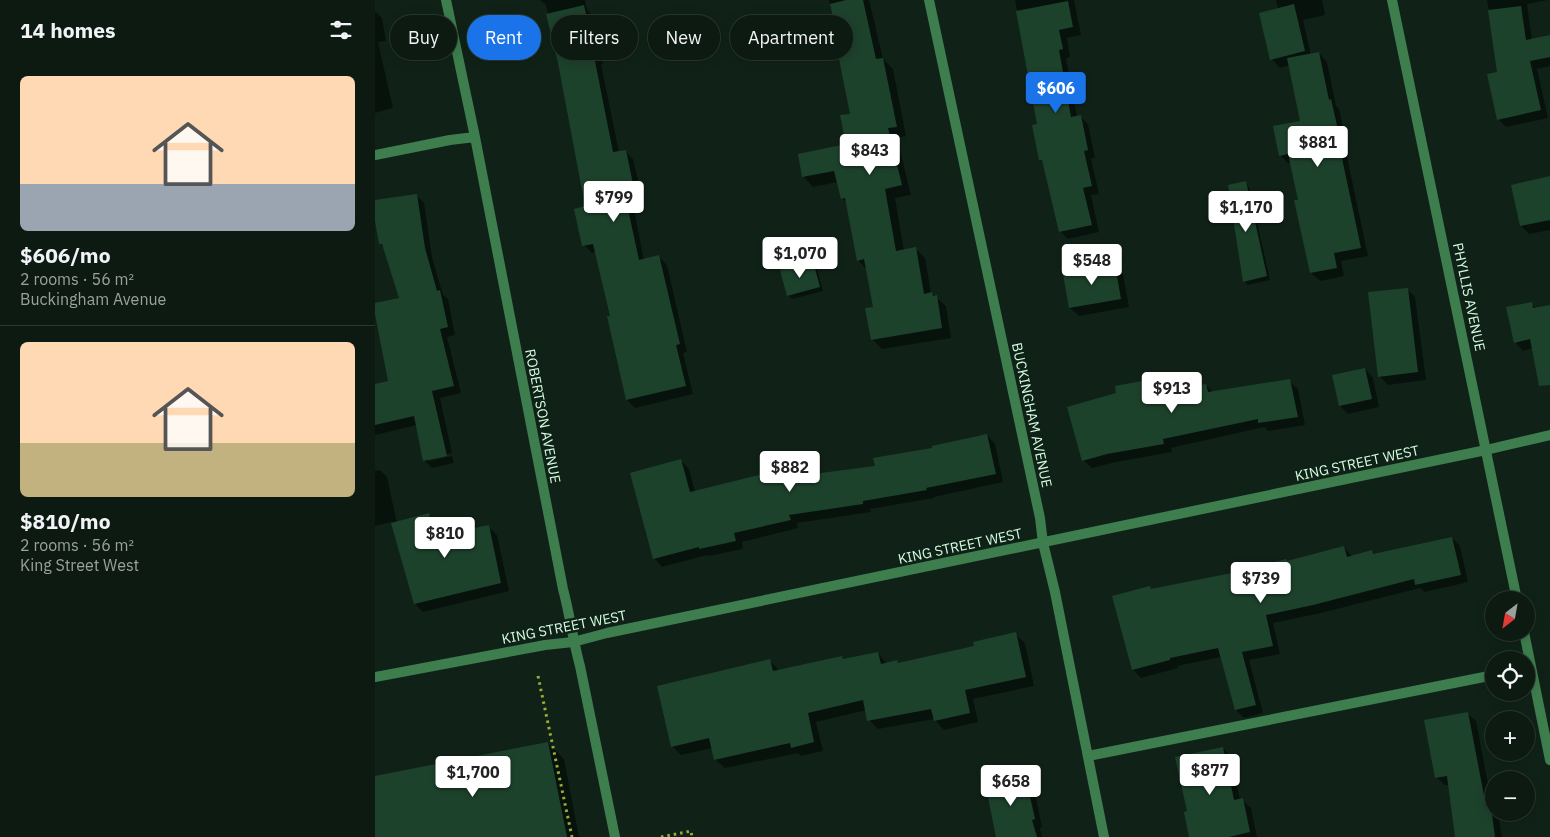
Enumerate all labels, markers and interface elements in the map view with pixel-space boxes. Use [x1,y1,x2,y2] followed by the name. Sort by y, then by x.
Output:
[390,15,457,60] chip: Buy
[467,15,541,60] chip: Rent
[551,15,638,60] chip: Filters
[648,15,720,60] chip: New
[730,15,853,60] chip: Apartment
[20,16,116,44] text: 14 homes
[327,16,355,44] icon: filters
[1026,72,1086,114] pin: $606
[1037,78,1075,98] text: $606
[143,109,233,199] icon: home
[1288,126,1348,168] pin: $881
[1299,132,1337,152] text: $881
[840,134,900,176] pin: $843
[851,140,889,160] text: $843
[584,180,644,223] pin: $799
[595,187,633,207] text: $799
[1205,190,1287,233] pin: $1,170
[1220,197,1272,217] text: $1,170
[759,236,841,279] pin: $1,070
[20,241,111,269] text: $606/mo
[1449,241,1489,353] street label: PHYLLIS AVENUE
[774,243,826,263] text: $1,070
[1062,244,1122,286] pin: $548
[1073,250,1111,270] text: $548
[20,269,134,289] text: 2 rooms · 56 m²
[20,289,166,309] text: Buckingham Avenue
[1008,341,1056,489] street label: BUCKINGHAM AVENUE
[521,347,565,485] street label: ROBERTSON AVENUE
[1142,372,1202,414] pin: $913
[143,374,233,464] icon: home
[1153,378,1191,398] text: $913
[1293,441,1421,485] street label: KING STREET WEST
[760,450,820,493] pin: $882
[771,457,809,477] text: $882
[20,507,111,535] text: $810/mo
[415,516,475,559] pin: $810
[426,523,464,543] text: $810
[896,524,1024,568] street label: KING STREET WEST
[20,535,134,555] text: 2 rooms · 56 m²
[20,555,139,575] text: King Street West
[1231,562,1291,604] pin: $739
[1242,568,1280,588] text: $739
[1485,591,1535,641] north arrow
[1485,591,1535,821] map controls
[500,606,628,648] street label: KING STREET WEST
[1485,651,1535,701] button: locate
[1485,711,1535,761] button: +
[1180,754,1240,796] pin: $877
[432,756,514,798] pin: $1,700
[1191,760,1229,780] text: $877
[447,762,499,782] text: $1,700
[981,764,1041,807] pin: $658
[992,771,1030,791] text: $658
[1485,771,1535,821] button: −

